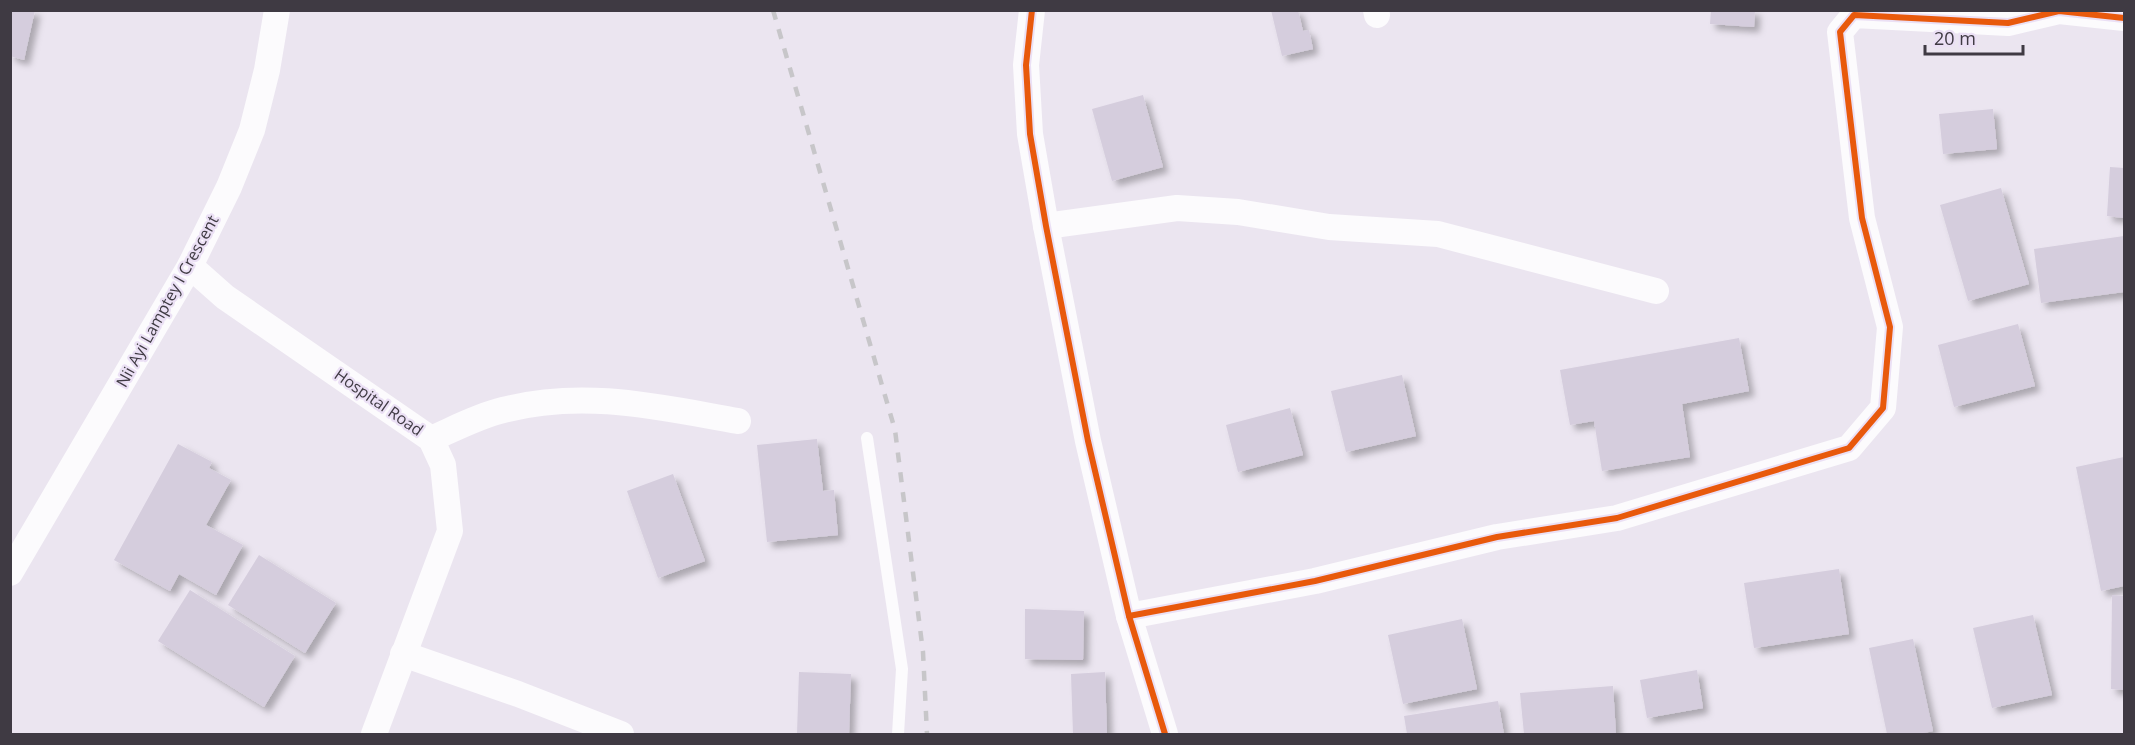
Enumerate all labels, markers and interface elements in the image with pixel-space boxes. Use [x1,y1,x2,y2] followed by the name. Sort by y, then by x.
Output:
[1925,18,2022,56] scale bar
[1934,26,1976,50] text: 20 m
[111,211,224,391] street label: Nii Ayi Lamptey I Crescent
[330,363,428,441] street label: Hospital Road

